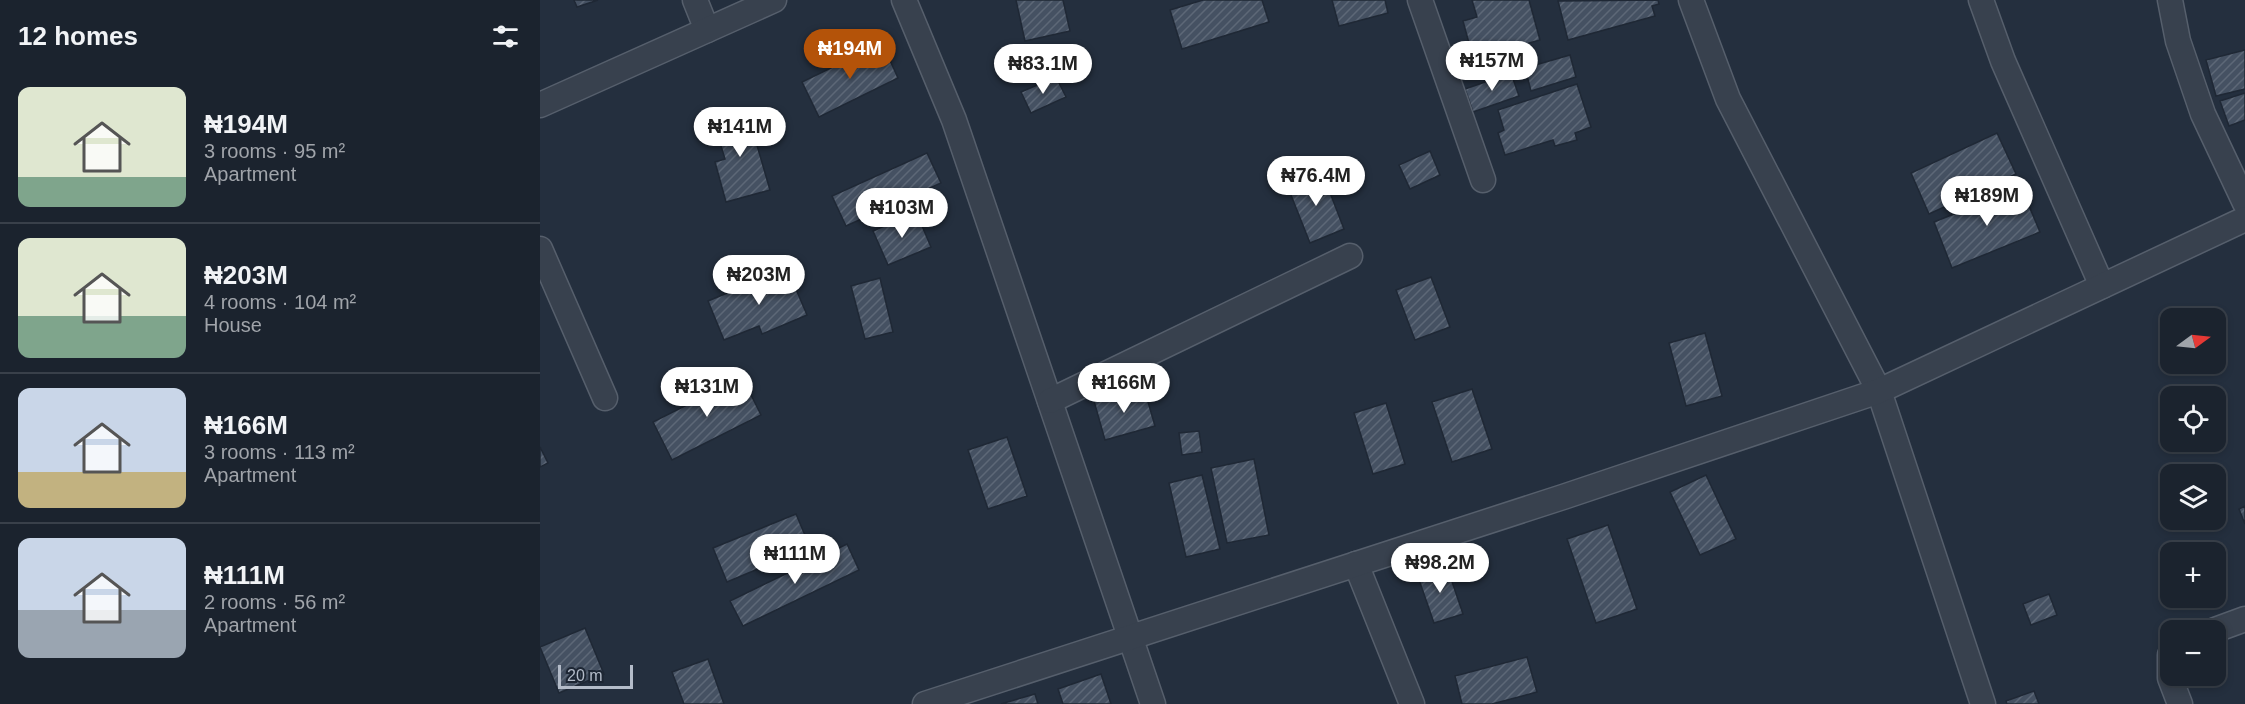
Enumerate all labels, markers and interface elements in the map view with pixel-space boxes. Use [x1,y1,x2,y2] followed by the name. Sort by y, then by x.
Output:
[489,20,522,53] icon: filters
[18,21,138,51] text: 12 homes
[808,29,892,80] pin: ₦194M
[818,37,882,59] text: ₦194M
[1450,41,1534,92] pin: ₦157M
[994,44,1092,95] pin: ₦83.1M
[1460,49,1524,71] text: ₦157M
[1008,52,1078,74] text: ₦83.1M
[698,107,782,158] pin: ₦141M
[204,109,288,139] text: ₦194M
[66,111,138,183] icon: home
[708,115,772,137] text: ₦141M
[204,140,345,162] text: 3 rooms · 95 m²
[1267,156,1365,207] pin: ₦76.4M
[204,163,296,185] text: Apartment
[1281,164,1351,186] text: ₦76.4M
[1945,176,2029,227] pin: ₦189M
[1955,184,2019,206] text: ₦189M
[860,188,944,239] pin: ₦103M
[870,196,934,218] text: ₦103M
[717,255,801,306] pin: ₦203M
[204,260,288,290] text: ₦203M
[66,262,138,334] icon: home
[727,263,791,285] text: ₦203M
[204,291,356,313] text: 4 rooms · 104 m²
[2160,308,2226,374] north arrow
[2160,308,2226,686] map controls
[204,314,262,336] text: House
[1082,363,1166,414] pin: ₦166M
[665,367,749,418] pin: ₦131M
[1092,371,1156,393] text: ₦166M
[675,375,739,397] text: ₦131M
[2160,386,2226,452] button: locate
[204,410,288,440] text: ₦166M
[66,412,138,484] icon: home
[204,441,355,463] text: 3 rooms · 113 m²
[204,464,296,486] text: Apartment
[2160,464,2226,530] button: layers
[753,534,837,585] pin: ₦111M
[764,542,826,564] text: ₦111M
[2160,542,2226,608] button: +
[1391,543,1489,594] pin: ₦98.2M
[1405,551,1475,573] text: ₦98.2M
[204,560,285,590] text: ₦111M
[66,562,138,634] icon: home
[204,591,345,613] text: 2 rooms · 56 m²
[204,614,296,636] text: Apartment
[2160,620,2226,686] button: −
[558,662,633,690] scale bar
[567,667,603,684] text: 20 m

